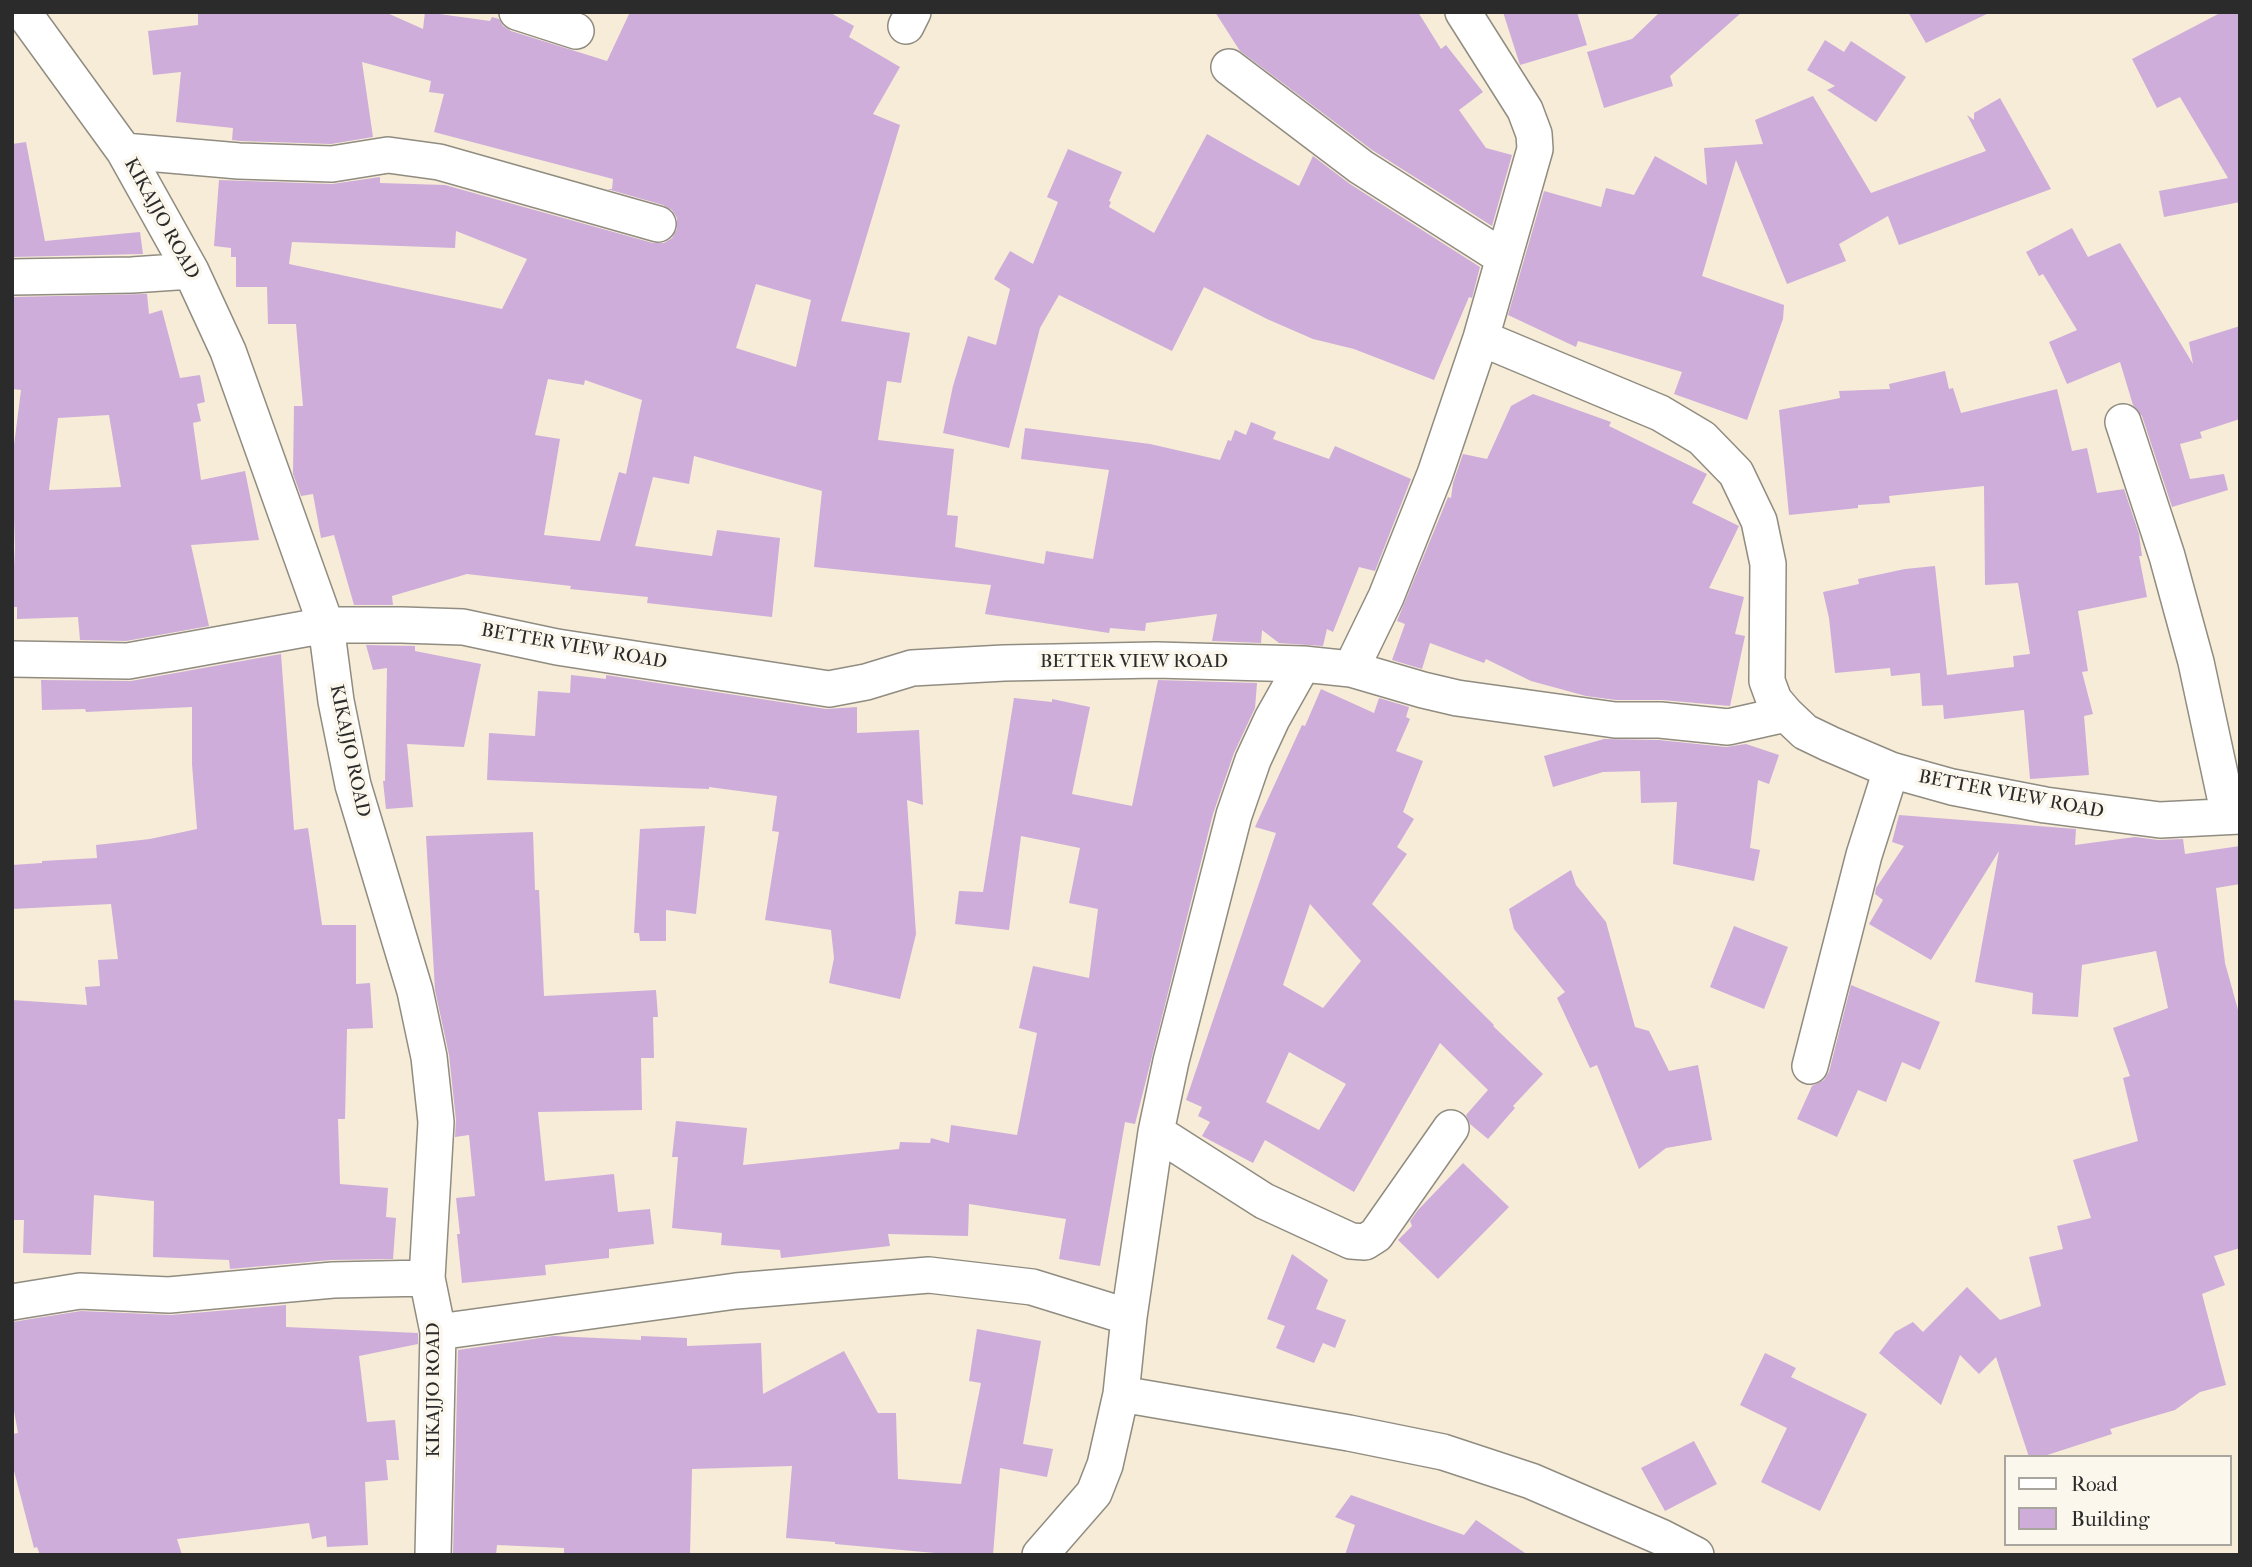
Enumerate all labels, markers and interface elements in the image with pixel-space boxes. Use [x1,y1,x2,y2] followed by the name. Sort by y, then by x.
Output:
[118,154,204,284] street label: KIKAJJO ROAD
[479,619,669,675] street label: BETTER VIEW ROAD
[1040,651,1228,673] street label: BETTER VIEW ROAD
[324,683,374,819] street label: KIKAJJO ROAD
[1916,766,2106,824] street label: BETTER VIEW ROAD
[423,1323,445,1457] street label: KIKAJJO ROAD
[2004,1455,2231,1546] legend
[2071,1472,2118,1496] text: Road
[2071,1507,2149,1531] text: Building

